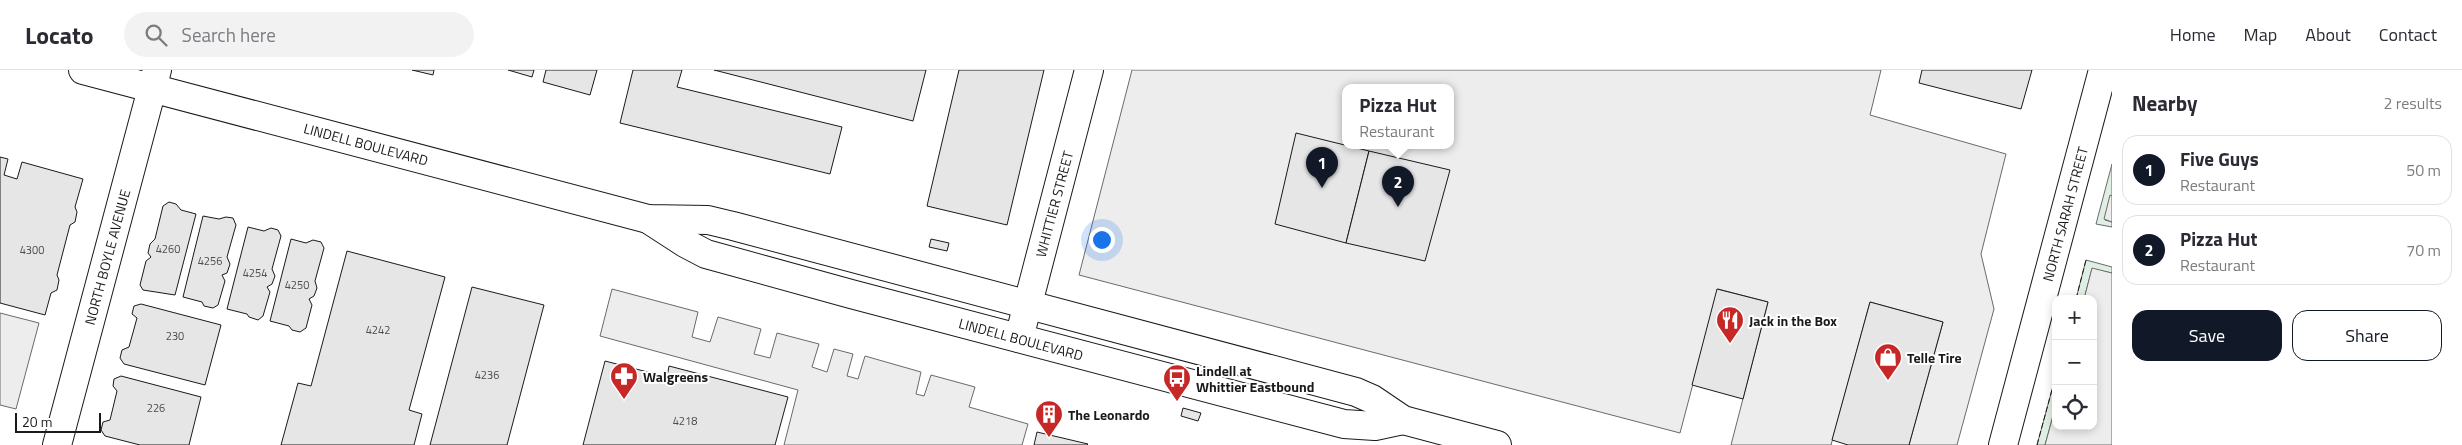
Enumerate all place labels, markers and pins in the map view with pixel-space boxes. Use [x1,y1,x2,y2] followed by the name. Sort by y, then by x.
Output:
[1306,147,1338,188] pin: 1
[1382,166,1414,207] pin: 2
[1715,305,1745,344] restaurant icon: Jack in the Box
[1749,310,1837,331] place label: Jack in the Box
[1873,342,1903,381] shop icon: Telle Tire
[1907,347,1962,368] place label: Telle Tire
[1196,360,1314,397] place label: Lindell at Whittier Eastbound
[609,361,639,400] pharmacy icon: Walgreens
[1162,363,1192,402] bus stop icon: Lindell at Whittier Eastbound
[643,366,708,387] place label: Walgreens
[1034,399,1064,438] building icon: The Leonardo
[1068,404,1150,425] place label: The Leonardo

